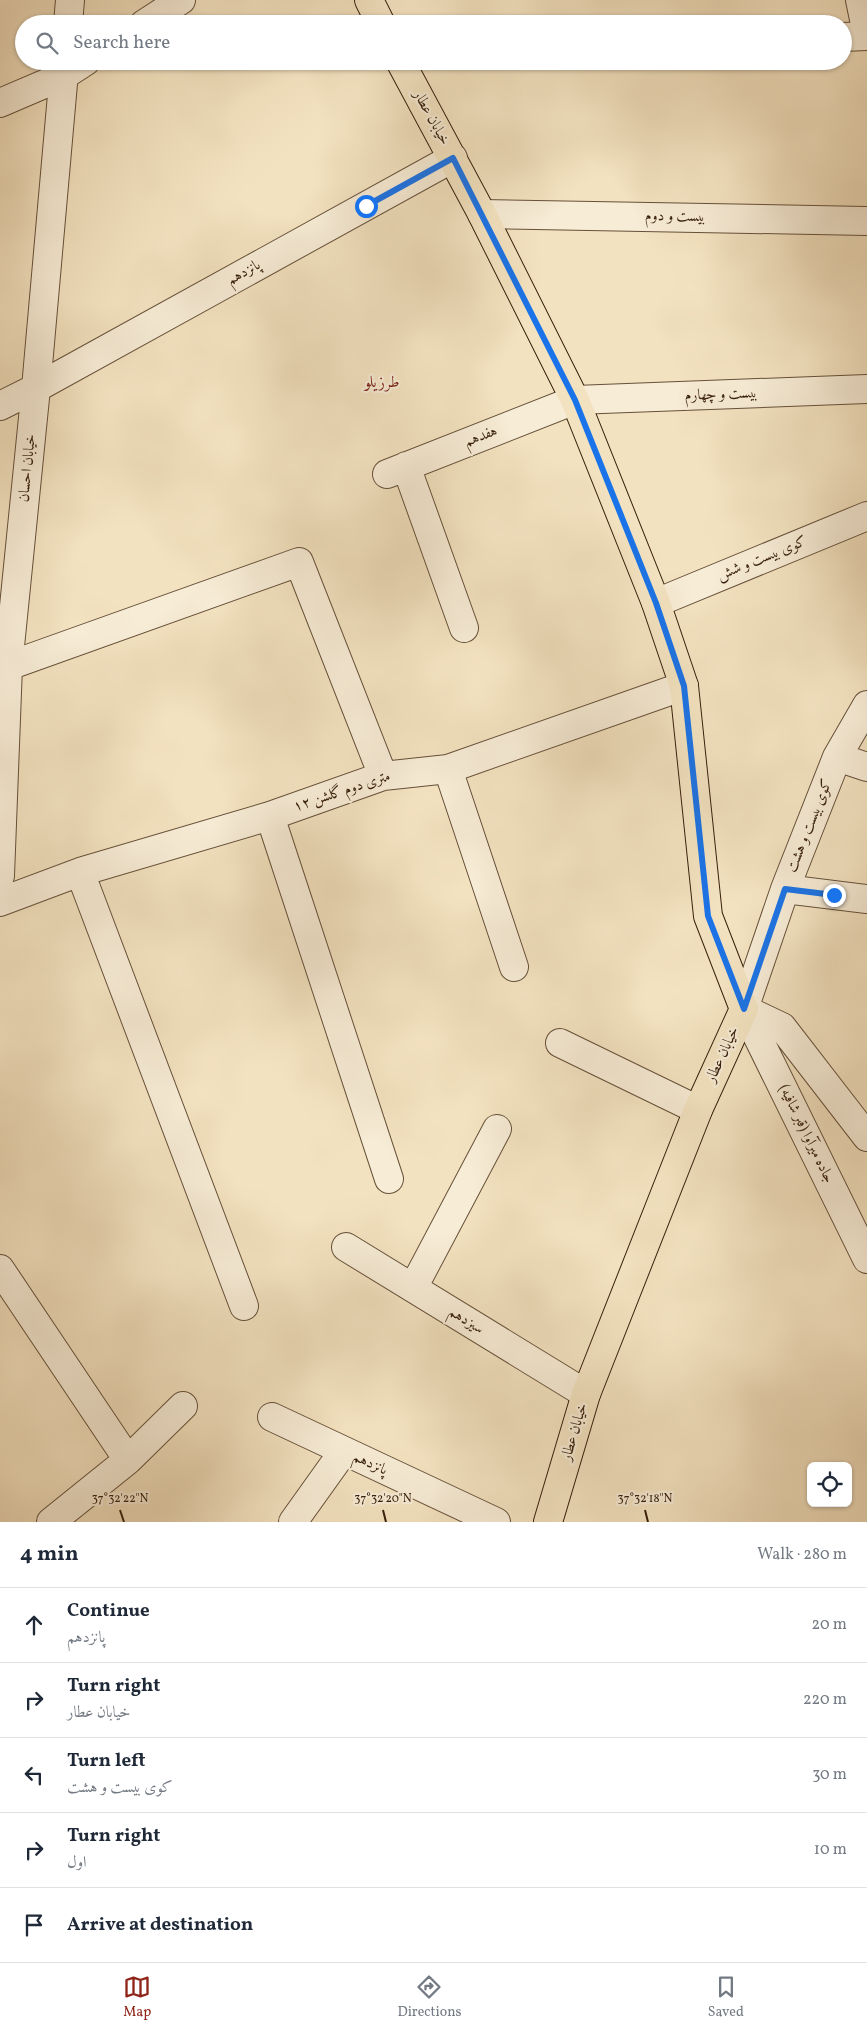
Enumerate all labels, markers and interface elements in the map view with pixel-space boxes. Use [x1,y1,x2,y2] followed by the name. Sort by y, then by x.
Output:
[15,15,852,70] search box
[33,29,61,57] icon: search
[73,30,170,56] text: Search here
[406,85,455,149] street label: خیابان عطار
[355,195,378,218] route start
[645,206,705,229] street label: بیست و دوم
[223,255,267,293] street label: پانزدهم
[362,372,400,394] district label: طرزیلو
[684,383,758,408] street label: بیست و چهارم
[461,421,501,455] street label: هفدهم
[14,433,42,503] street label: خیابان احسان
[714,531,810,587] street label: کوی بیست و شش
[291,766,394,819] street label: ۱۲ متری دوم گلشن
[782,776,838,876] street label: کوی بیست و هشت
[823,884,846,907] route end
[700,1024,745,1088] street label: خیابان عطار
[773,1081,839,1187] street label: جاده میرآوا (قبر شافیه)
[443,1302,488,1342] street label: سیزدهم
[556,1400,594,1465] street label: خیابان عطار
[348,1447,392,1483] street label: پانزدهم
[807,1462,852,1507] map controls
[807,1462,852,1507] button: locate
[92,1491,148,1507] text: 37°32'22"N
[354,1491,412,1507] text: 37°32'20"N
[618,1491,673,1507] text: 37°32'18"N
[20,1540,79,1569] text: 4 min
[757,1544,847,1566] text: Walk · 280 m
[67,1598,150,1624] text: Continue
[20,1611,48,1639] icon: ahead
[812,1614,847,1636] text: 20 m
[67,1627,105,1649] text: پانزدهم
[67,1673,160,1699] text: Turn right
[20,1686,48,1714] icon: right
[803,1689,847,1711] text: 220 m
[67,1702,131,1724] text: خیابان عطار
[67,1748,146,1774] text: Turn left
[20,1761,48,1789] icon: left
[812,1764,847,1786] text: 30 m
[67,1777,173,1799] text: کوی بیست و هشت
[67,1823,160,1849] text: Turn right
[20,1836,48,1864] icon: right
[814,1839,847,1861] text: 10 m
[67,1852,87,1874] text: اول
[20,1911,48,1939] icon: arrive
[67,1912,253,1938] text: Arrive at destination
[123,1973,151,2022] tab: Map
[397,1973,462,2022] tab: Directions
[708,1973,744,2022] tab: Saved

